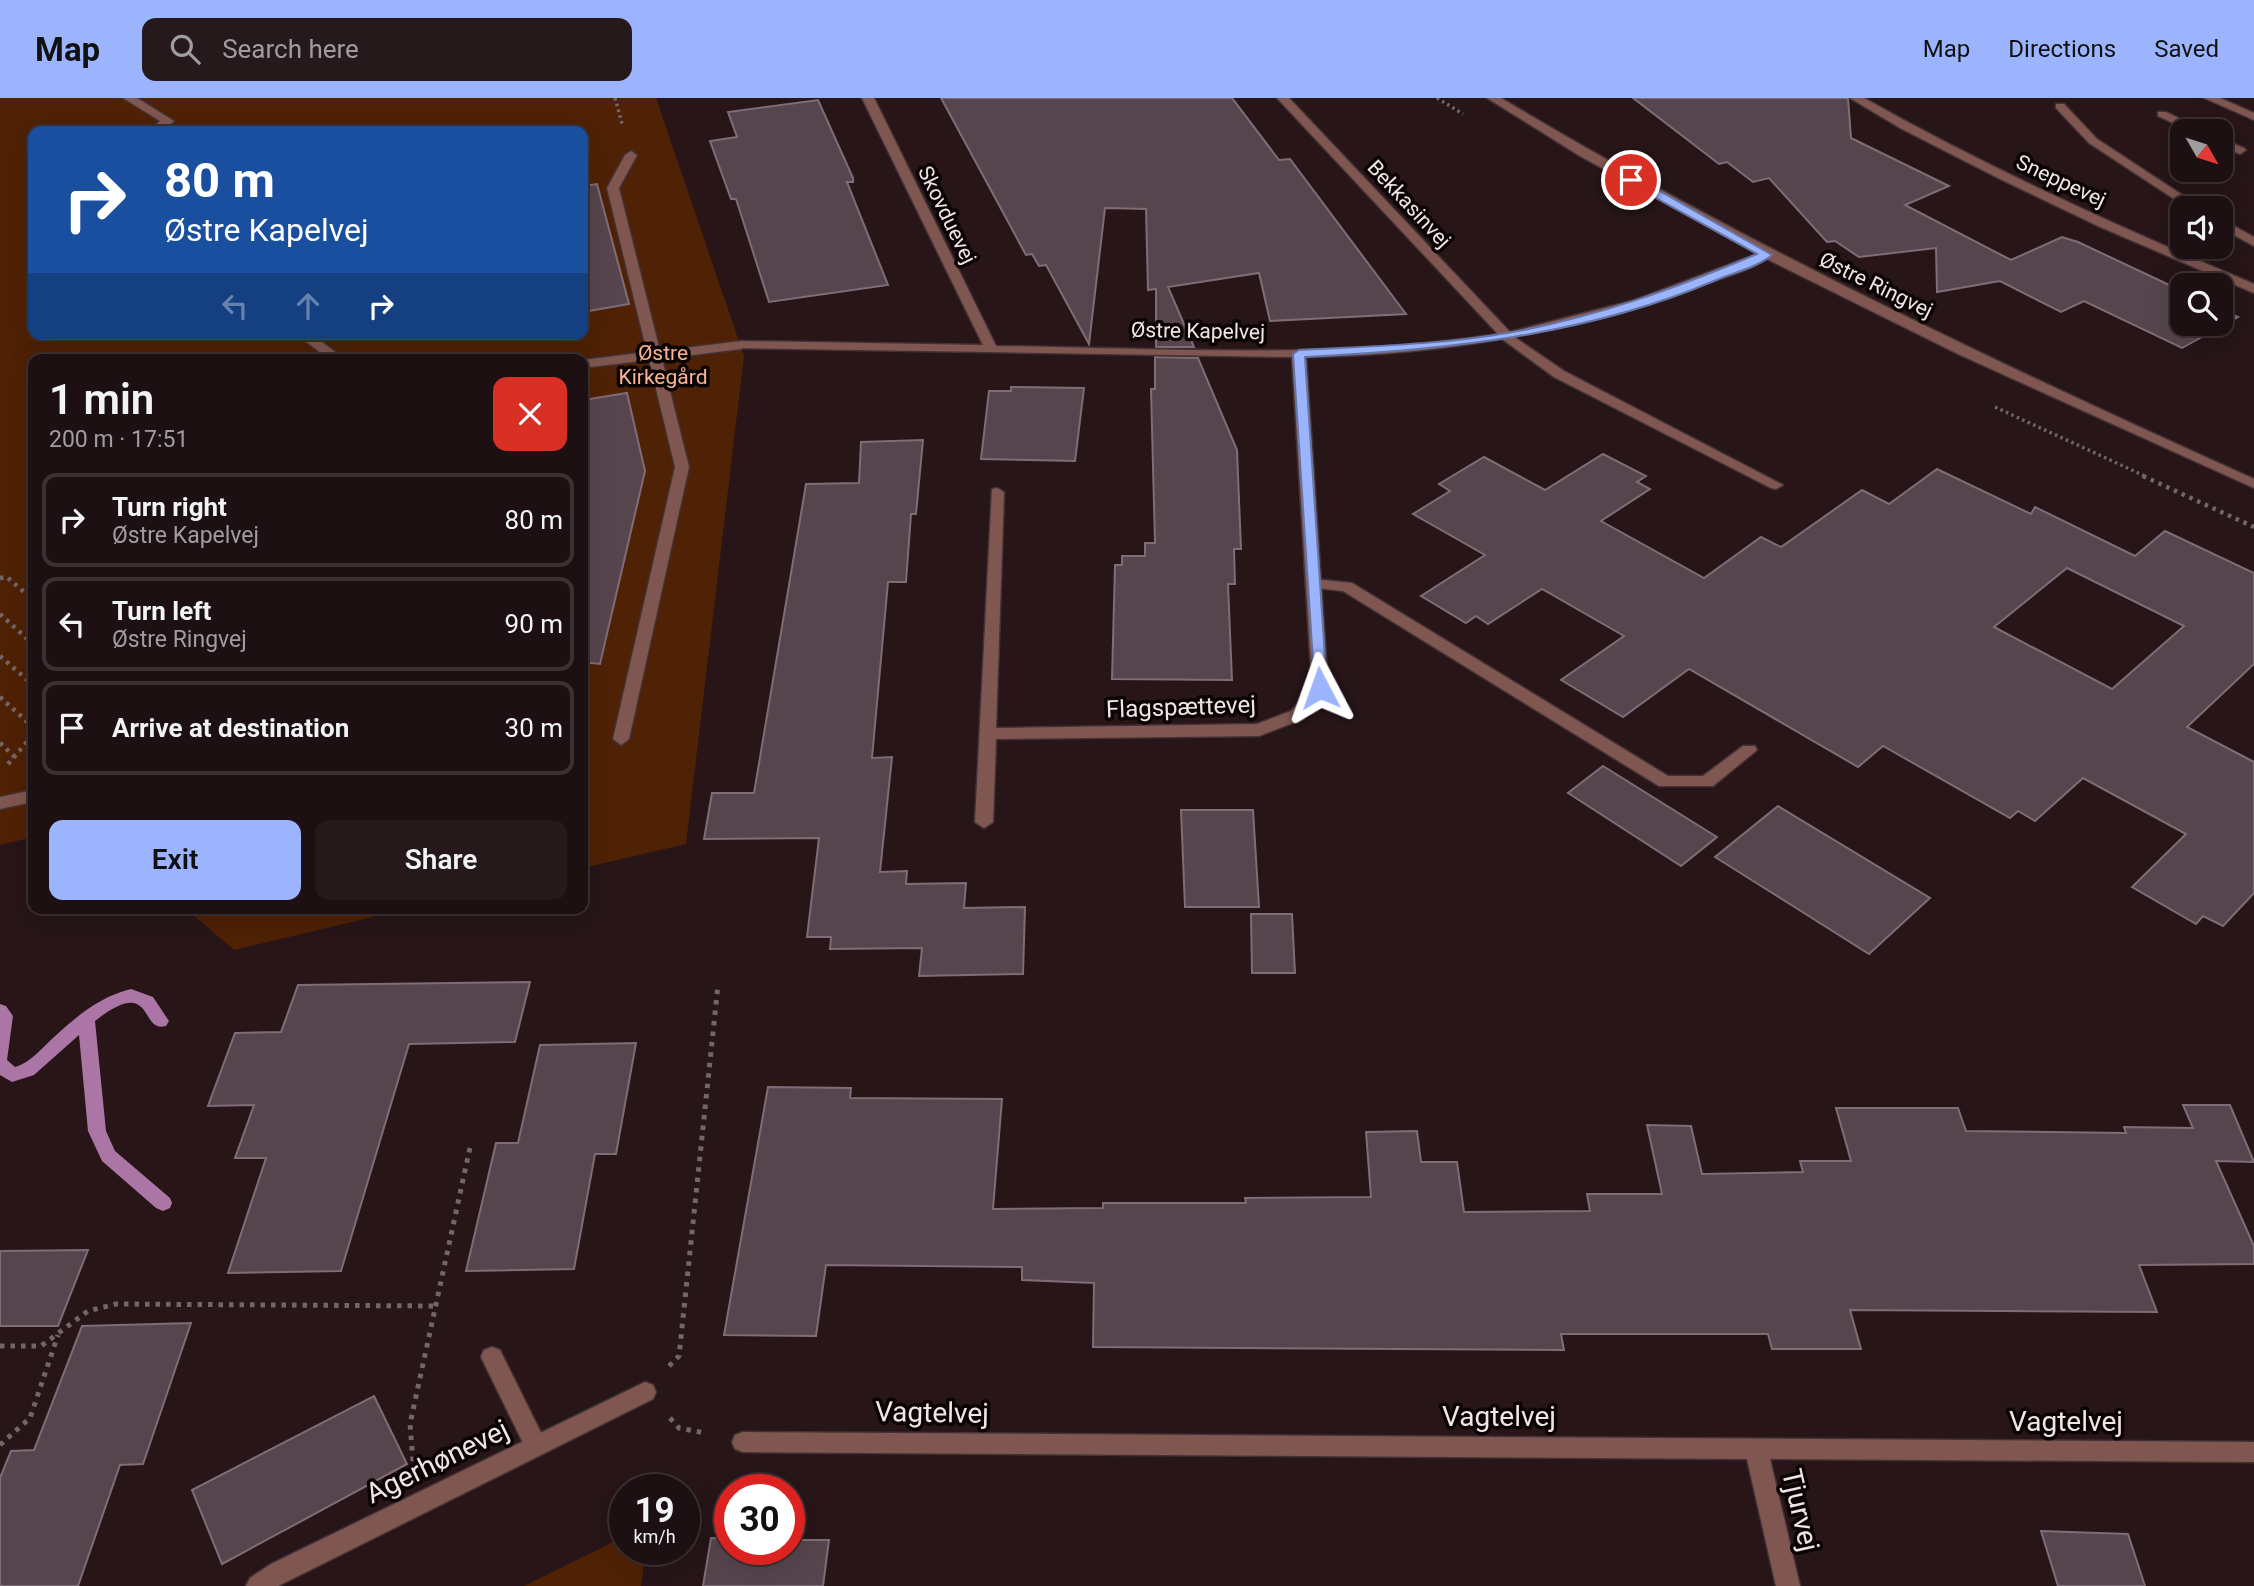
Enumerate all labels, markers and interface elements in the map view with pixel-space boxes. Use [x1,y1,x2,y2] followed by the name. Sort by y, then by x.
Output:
[142,18,632,81] search box
[35,30,100,69] text: Map
[166,30,204,68] icon: search
[222,34,359,64] text: Search here
[1923,35,1970,63] text: Map
[2008,35,2116,63] text: Directions
[2154,35,2219,63] text: Saved
[2170,119,2233,182] north arrow
[2170,119,2233,336] map controls
[1601,150,1661,210] pin
[2012,150,2110,212] street label: Sneppevej
[164,152,275,209] text: 80 m
[49,154,140,245] icon: right
[1362,155,1456,253] street label: Bekkasinvej
[1612,161,1650,199] icon: arrive
[913,162,981,268] street label: Skovduevej
[2170,196,2233,259] button: sound
[164,211,369,249] text: Østre Kapelvej
[1815,247,1937,323] street label: Østre Ringvej
[2170,273,2233,336] button: search
[216,287,254,325] icon: left
[289,287,327,325] icon: ahead
[362,287,400,325] icon: right
[1131,318,1265,344] street label: Østre Kapelvej
[619,341,707,389] park label: Østre Kirkegård
[49,375,154,424] text: 1 min
[493,377,567,451] button: close
[49,426,188,453] text: 200 m · 17:51
[112,492,227,522] text: Turn right
[53,501,91,539] icon: right
[505,505,563,535] text: 80 m
[112,522,259,549] text: Østre Kapelvej
[112,596,211,626] text: Turn left
[53,605,91,643] icon: left
[505,609,563,639] text: 90 m
[112,626,247,653] text: Østre Ringvej
[1283,651,1357,725] position arrow
[1106,690,1256,724] street label: Flagspættevej
[53,709,91,747] icon: arrive
[112,713,349,743] text: Arrive at destination
[505,713,563,743] text: 30 m
[49,820,301,900] button: Exit
[315,820,567,900] button: Share
[875,1395,989,1430] street label: Vagtelvej
[1442,1400,1556,1433] street label: Vagtelvej
[2009,1405,2123,1438] street label: Vagtelvej
[360,1413,514,1510] street label: Agerhønevej
[1775,1466,1826,1555] street label: Tjurvej
[714,1474,805,1565] speed limit sign: 30
[634,1490,675,1531] text: 19
[633,1526,676,1547] text: km/h

